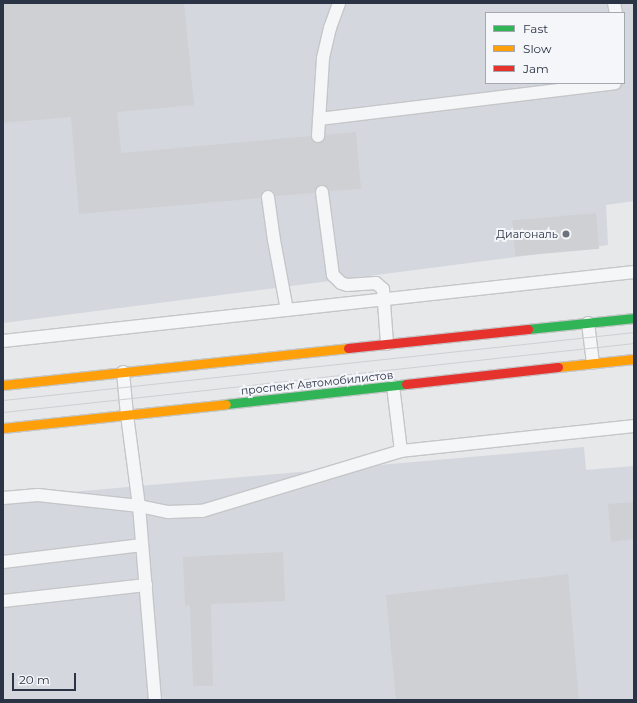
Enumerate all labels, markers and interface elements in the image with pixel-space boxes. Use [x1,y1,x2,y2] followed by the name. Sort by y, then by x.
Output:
[485,12,625,84] legend
[523,21,548,36] text: Fast
[523,41,552,56] text: Slow
[523,61,549,76] text: Jam
[496,227,558,241] place label: Диагональ
[561,229,571,239] marker: Диагональ
[240,368,394,398] street label: проспект Автомобилистов
[14,665,78,691] scale bar
[19,672,50,687] text: 20 m

